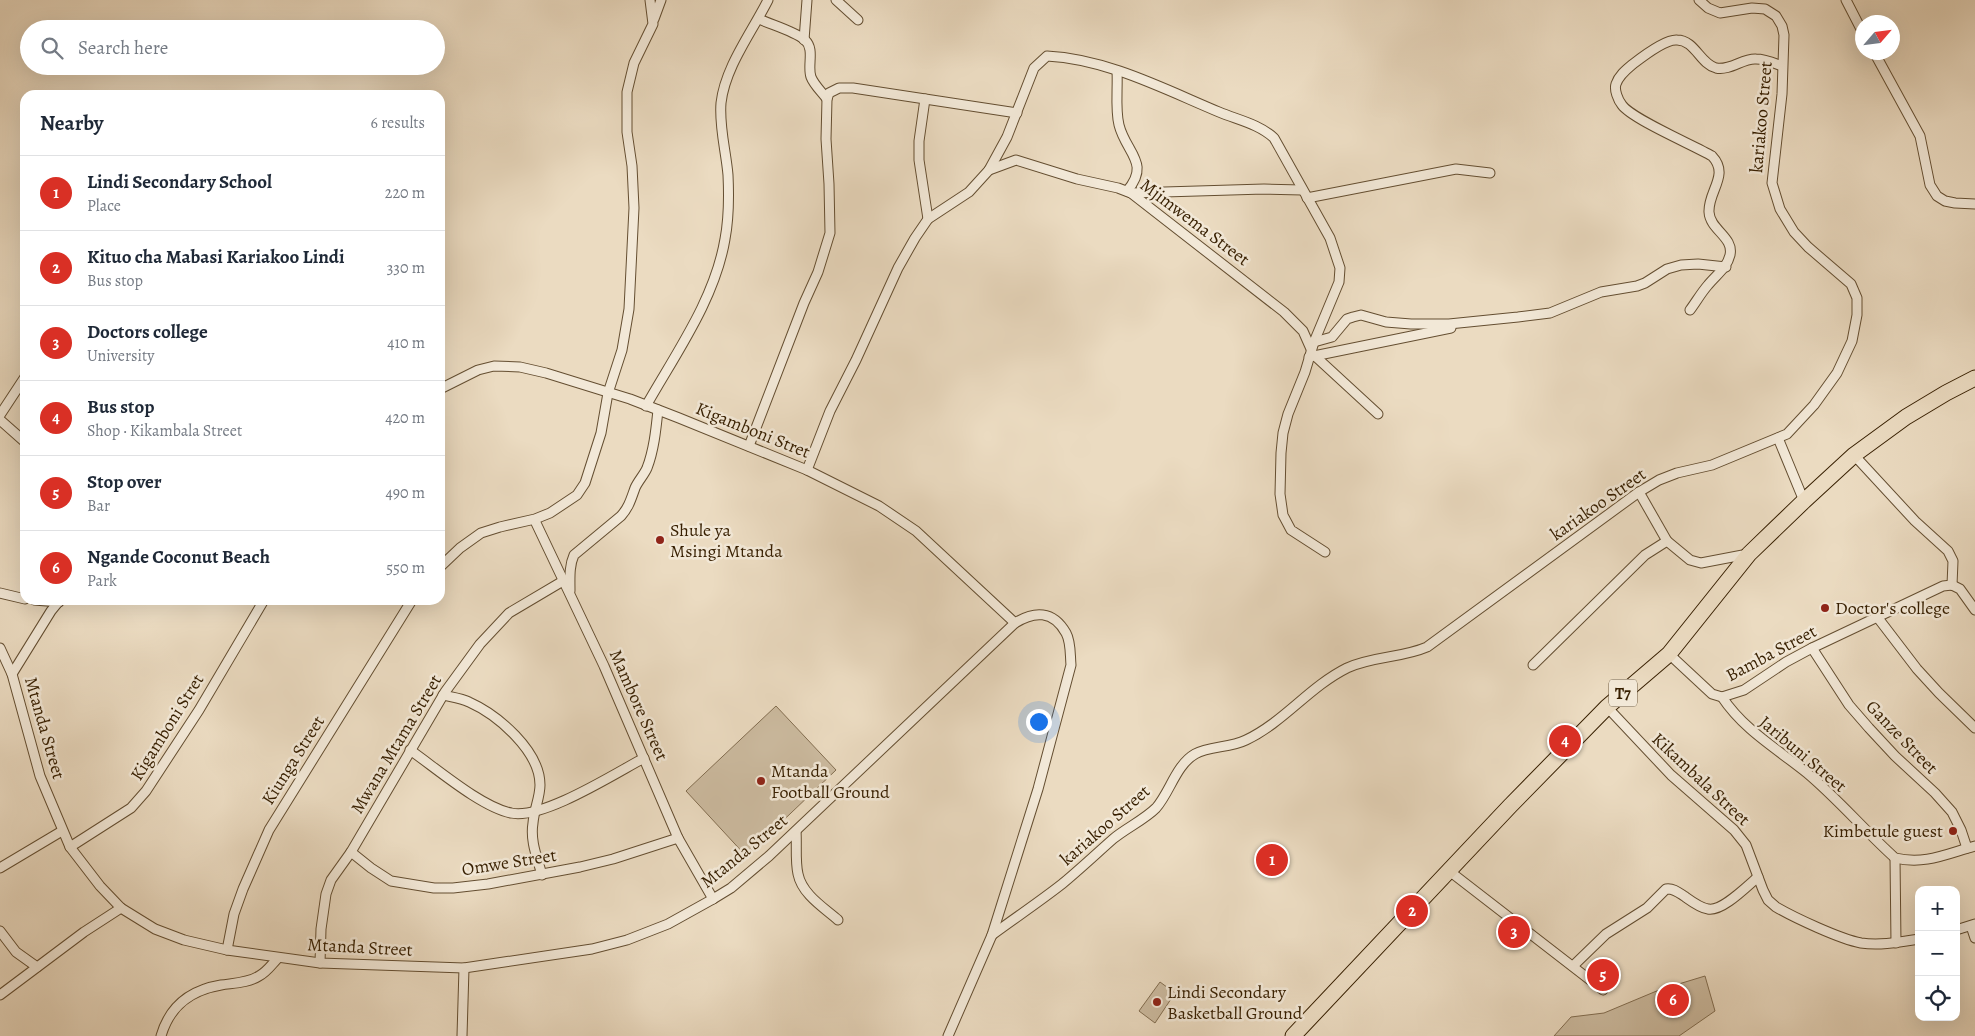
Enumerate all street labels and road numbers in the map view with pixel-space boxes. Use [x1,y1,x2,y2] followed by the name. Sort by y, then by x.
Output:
[1744,60,1778,174] street label: kariakoo Street
[1135,173,1255,271] street label: Mjimwema Street
[692,396,814,464] street label: Kigamboni Stret
[1545,462,1651,546] street label: kariakoo Street
[1721,619,1821,687] street label: Bamba Street
[604,646,674,764] street label: Mambore Street
[125,669,209,785] street label: Kigamboni Stret
[345,670,447,818] street label: Mwana Mtama Street
[19,674,71,782] street label: Mtanda Street
[1609,680,1637,706] road number: T7
[1861,695,1943,779] street label: Ganze Street
[1754,710,1852,798] street label: Jaribuni Street
[256,711,330,809] street label: Kiunga Street
[1647,727,1755,831] street label: Kikambala Street
[1055,779,1155,871] street label: kariakoo Street
[696,809,793,893] street label: Mtanda Street
[460,843,558,881] street label: Omwe Street
[307,932,413,962] street label: Mtanda Street

